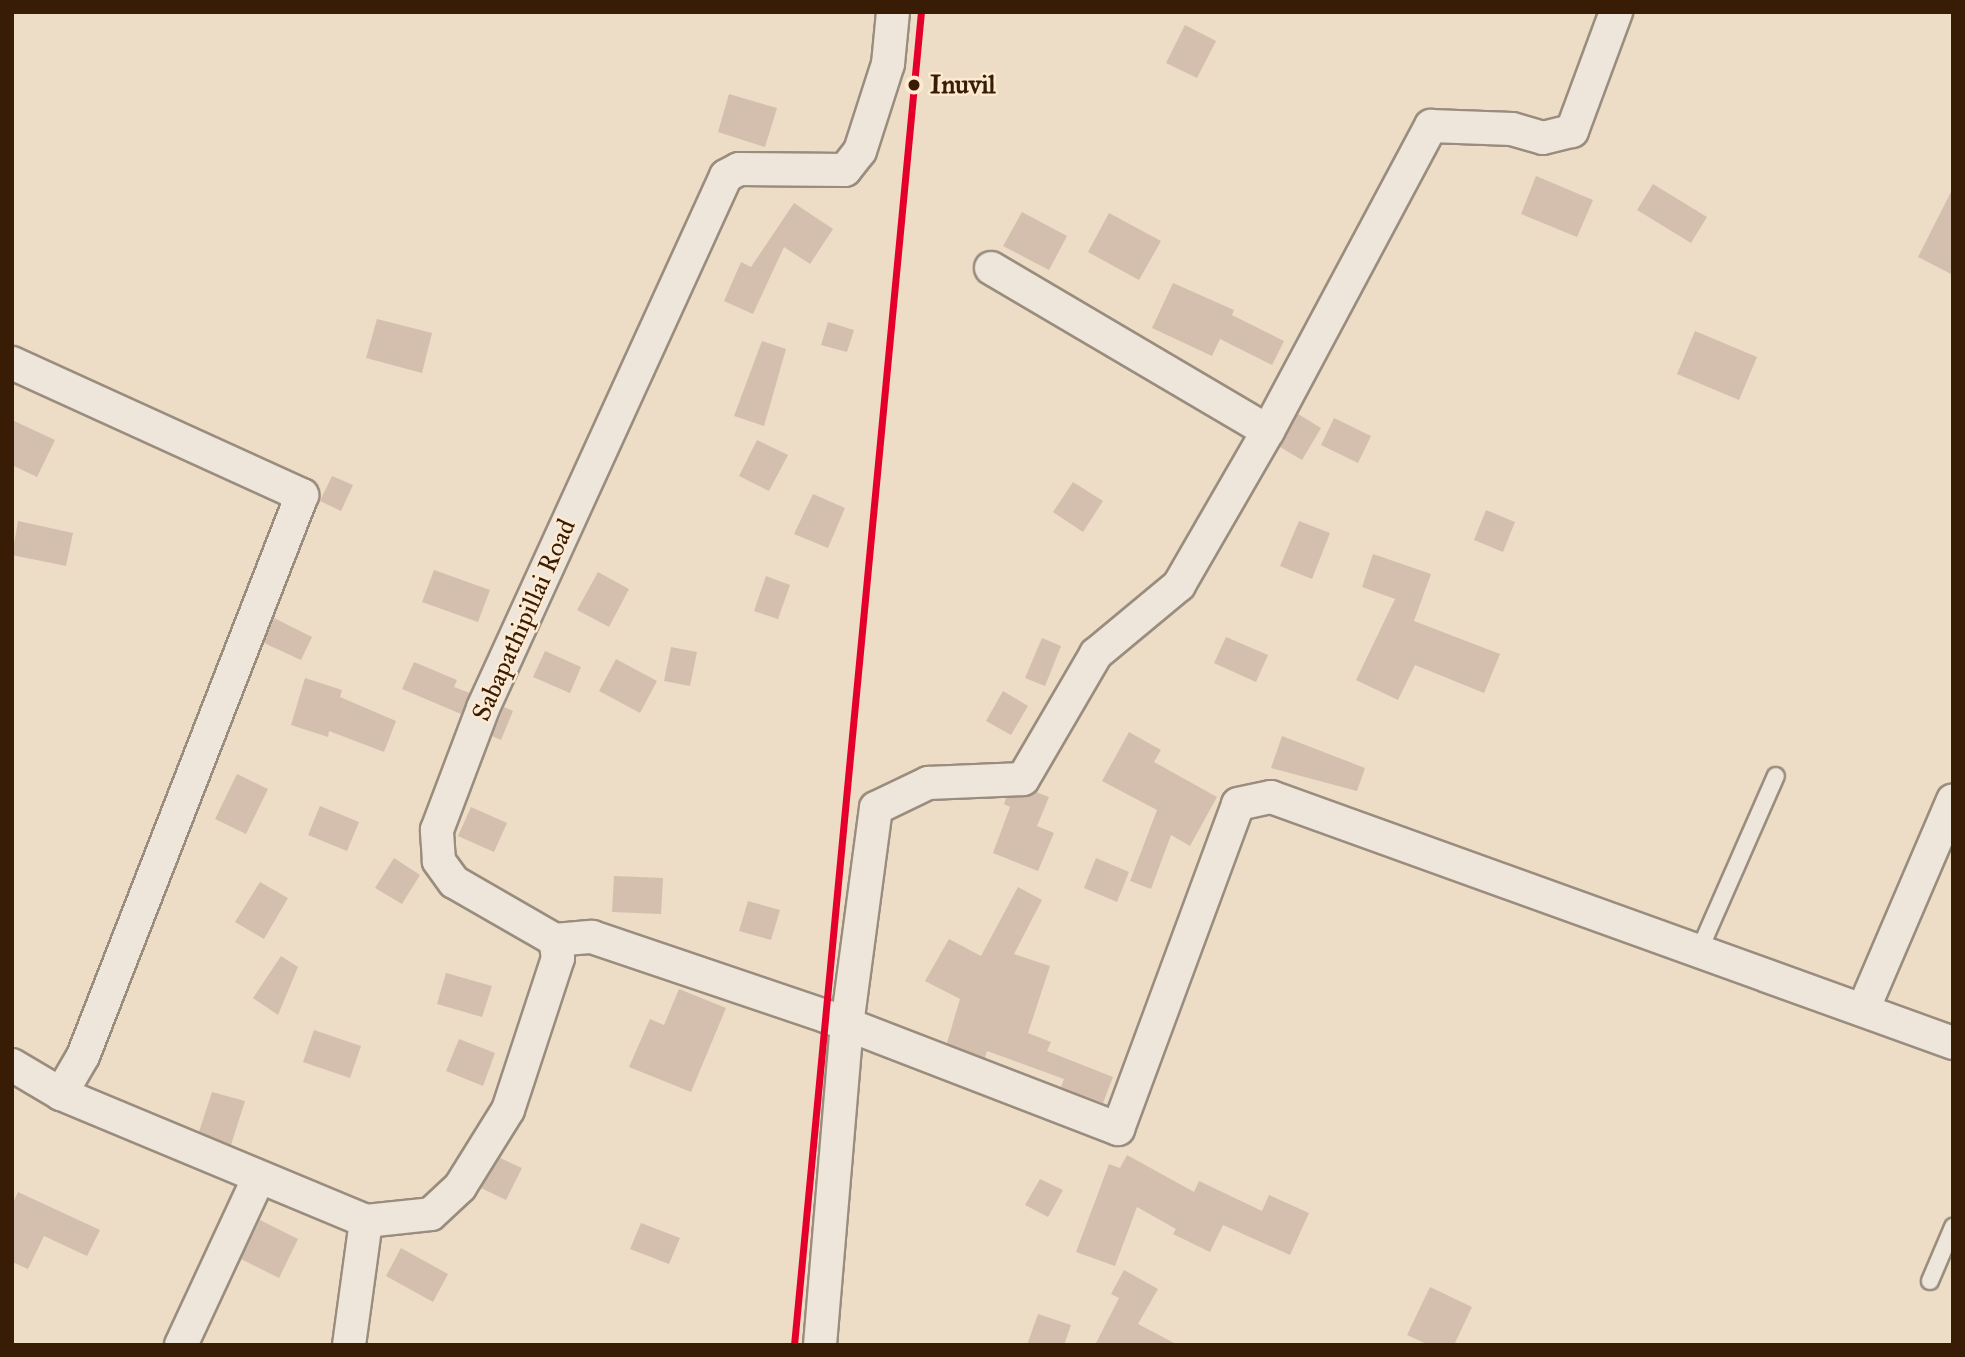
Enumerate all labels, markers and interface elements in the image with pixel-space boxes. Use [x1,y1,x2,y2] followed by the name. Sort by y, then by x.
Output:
[930,69,996,101] place label: Inuvil
[904,75,924,95] marker: Inuvil
[465,514,583,726] street label: Sabapathipillai Road

